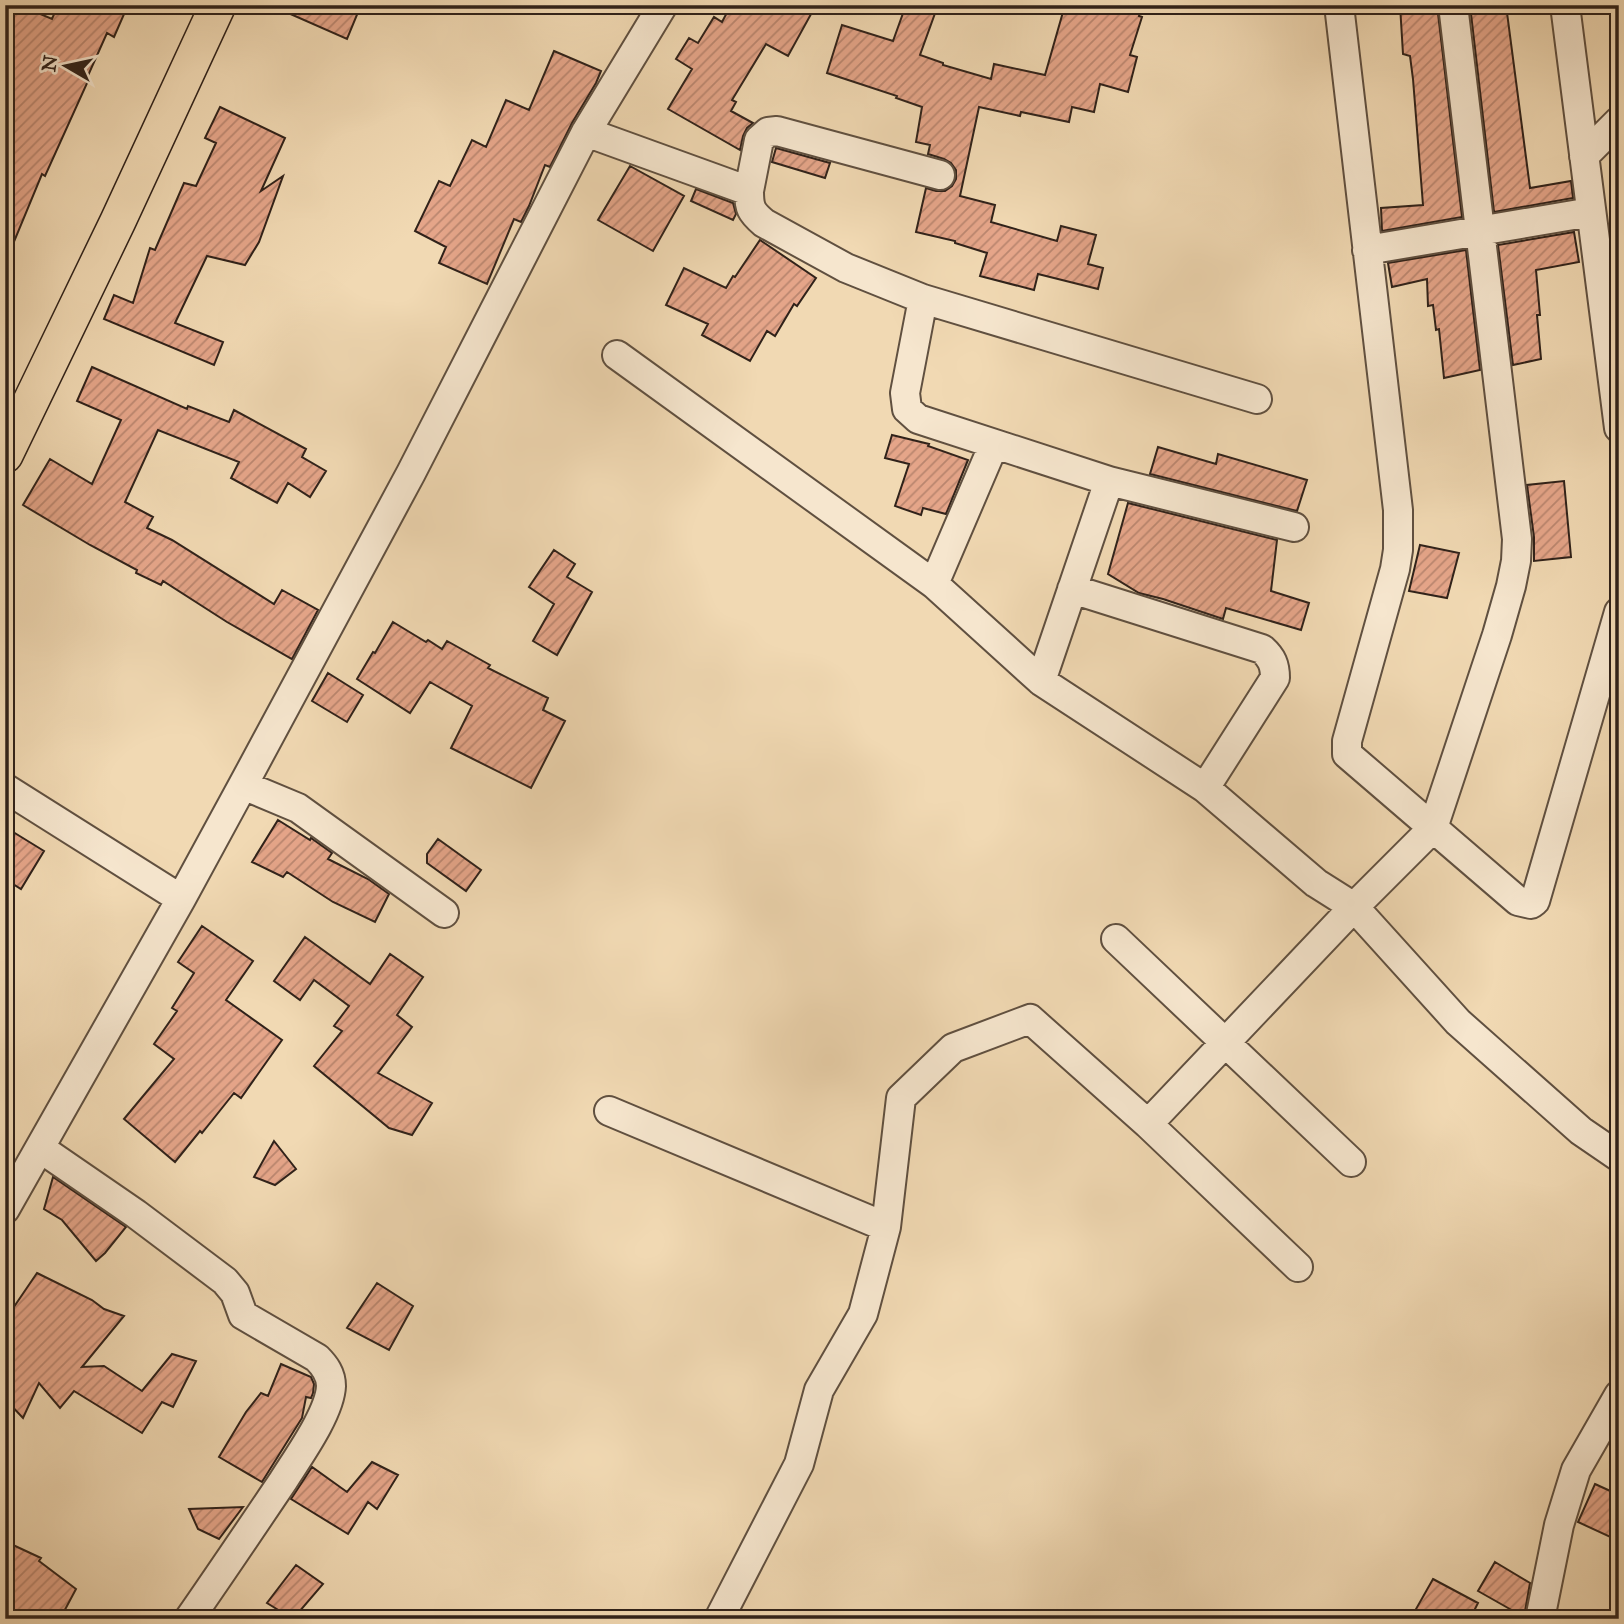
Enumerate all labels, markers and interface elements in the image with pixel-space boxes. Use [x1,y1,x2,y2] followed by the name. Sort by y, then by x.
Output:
[32,32,102,102] north arrow
[37,54,62,73] text: N

